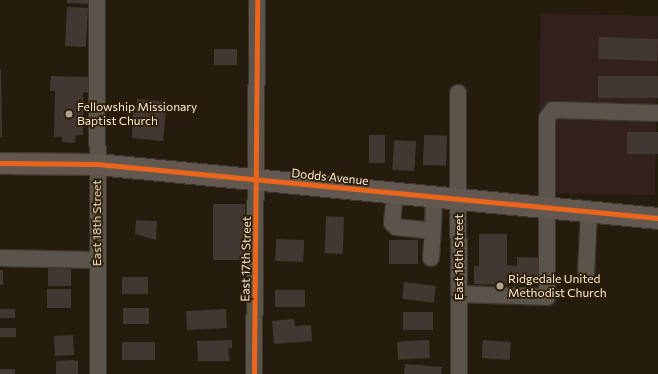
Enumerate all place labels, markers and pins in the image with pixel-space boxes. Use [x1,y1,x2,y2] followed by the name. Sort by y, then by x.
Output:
[77,100,197,128] place label: Fellowship Missionary Baptist Church
[64,109,74,119] marker: Fellowship Missionary Baptist Church
[508,272,607,300] place label: Ridgedale United Methodist Church
[495,281,505,291] marker: Ridgedale United Methodist Church

